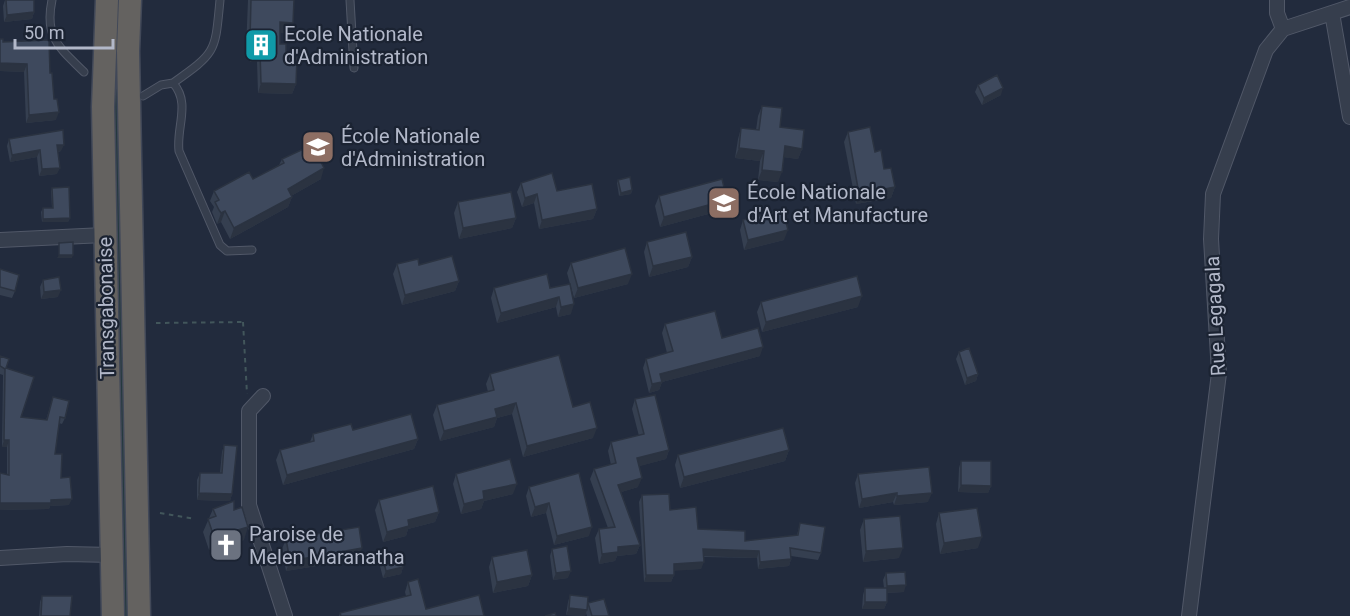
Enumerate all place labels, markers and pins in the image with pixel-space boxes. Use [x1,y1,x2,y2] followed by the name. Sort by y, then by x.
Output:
[284,22,428,69] place label: Ecole Nationale d'Administration
[243,27,279,63] building icon: Ecole Nationale d'Administration
[341,124,485,171] place label: École Nationale d'Administration
[300,129,336,165] school or university icon: École Nationale d'Administration
[747,180,928,227] place label: École Nationale d'Art et Manufacture
[706,185,742,221] school or university icon: École Nationale d'Art et Manufacture
[249,522,405,569] place label: Paroise de Melen Maranatha
[208,527,244,563] church icon: Paroise de Melen Maranatha

